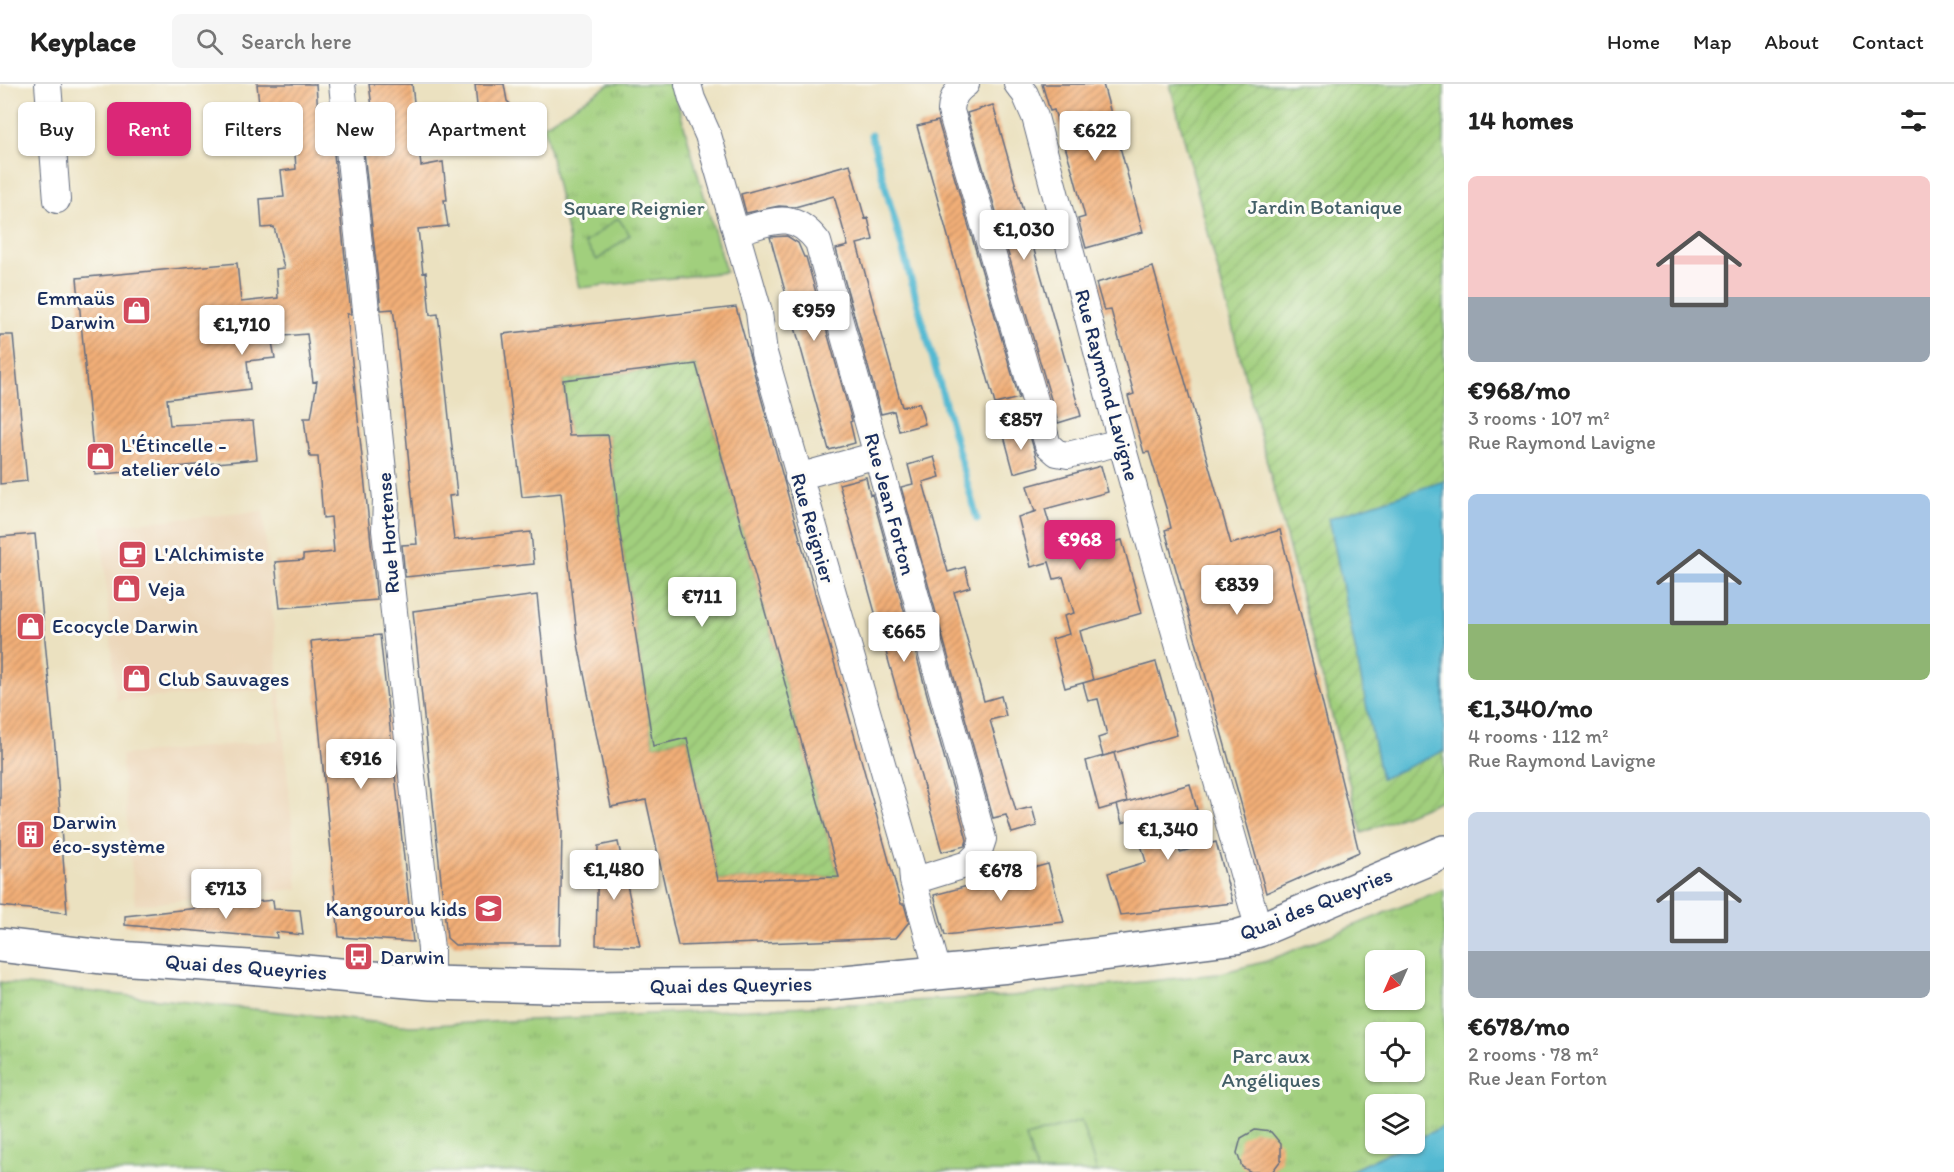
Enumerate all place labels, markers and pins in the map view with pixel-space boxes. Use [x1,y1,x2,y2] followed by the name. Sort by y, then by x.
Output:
[1059,111,1131,162] pin: €622
[975,210,1073,261] pin: €1,030
[37,285,115,334] place label: Emmaüs Darwin
[778,291,850,342] pin: €959
[120,294,152,326] shop icon: Emmaüs Darwin
[193,305,291,356] pin: €1,710
[985,400,1057,451] pin: €857
[121,432,227,481] place label: L'Étincelle - atelier vélo
[84,441,116,473] shop icon: L'Étincelle - atelier vélo
[1044,520,1116,571] pin: €968
[117,538,149,570] cafe icon: L'Alchimiste
[154,541,264,566] place label: L'Alchimiste
[1201,565,1273,616] pin: €839
[111,573,143,605] shop icon: Veja
[148,576,185,601] place label: Veja
[666,577,738,628] pin: €711
[15,610,47,642] shop icon: Ecocycle Darwin
[868,612,940,663] pin: €665
[52,613,198,638] place label: Ecocycle Darwin
[121,663,153,695] shop icon: Club Sauvages
[158,666,289,691] place label: Club Sauvages
[325,739,397,790] pin: €916
[52,809,165,858] place label: Darwin éco-système
[1119,810,1217,861] pin: €1,340
[15,818,47,850] building icon: Darwin éco-système
[565,850,663,901] pin: €1,480
[965,851,1037,902] pin: €678
[190,869,262,920] pin: €713
[472,893,504,925] school or university icon: Kangourou kids
[326,896,467,921] place label: Kangourou kids
[343,941,375,973] bus stop icon: Darwin
[380,944,445,969] place label: Darwin

